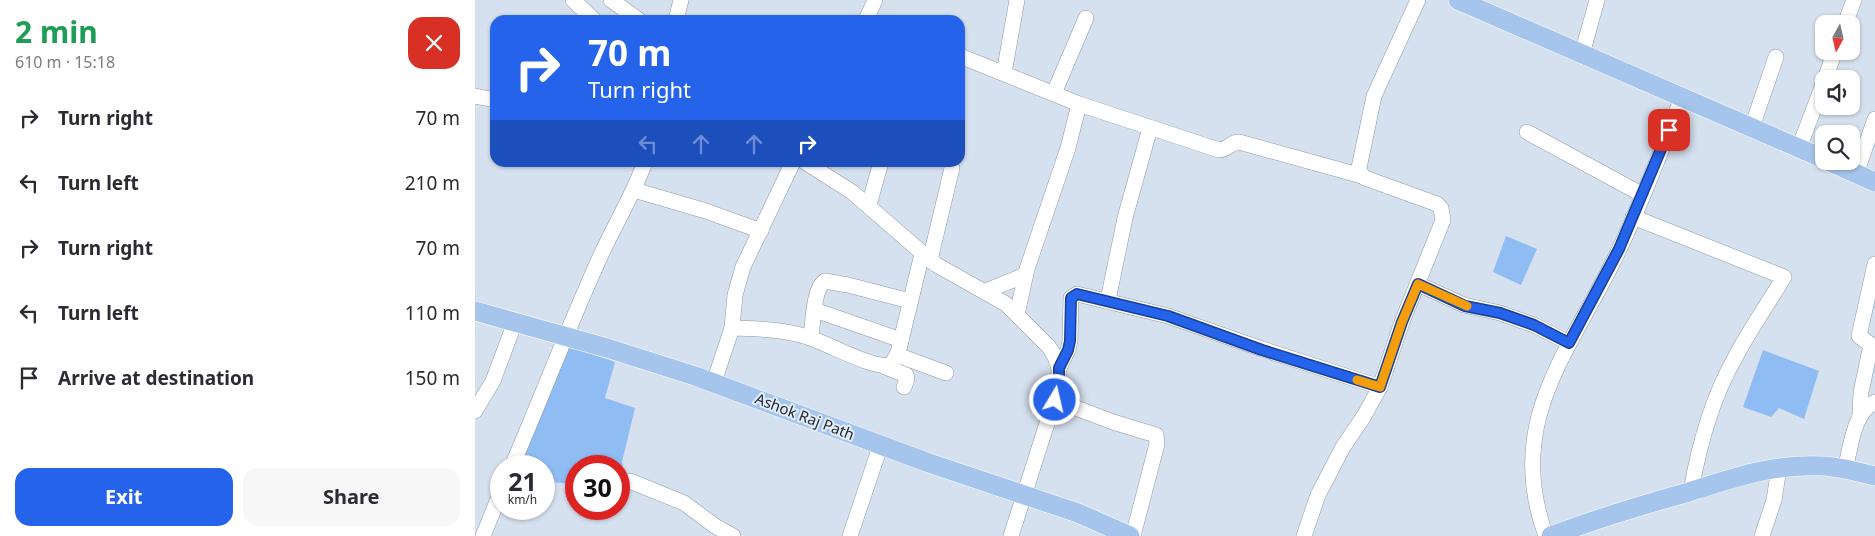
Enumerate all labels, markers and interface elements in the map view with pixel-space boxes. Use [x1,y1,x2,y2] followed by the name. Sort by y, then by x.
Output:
[15,11,98,52] text: 2 min
[1815,15,1860,60] north arrow
[1815,15,1860,170] map controls
[408,17,460,69] button: close
[588,29,671,76] text: 70 m
[505,35,570,100] icon: right
[15,51,115,73] text: 610 m · 15:18
[1815,70,1860,115] button: sound
[588,74,691,104] text: Turn right
[15,104,43,132] icon: right
[58,105,153,131] text: Turn right
[416,105,460,131] text: 70 m
[1648,109,1690,151] pin
[1655,116,1683,144] icon: arrive
[1815,125,1860,170] button: search
[634,130,662,158] icon: left
[687,130,715,158] icon: ahead
[740,130,768,158] icon: ahead
[793,130,821,158] icon: right
[15,169,43,197] icon: left
[58,170,139,196] text: Turn left
[405,170,460,196] text: 210 m
[15,234,43,262] icon: right
[58,235,153,261] text: Turn right
[416,235,460,261] text: 70 m
[15,299,43,327] icon: left
[58,300,139,326] text: Turn left
[405,300,460,326] text: 110 m
[15,364,43,392] icon: arrive
[58,365,254,391] text: Arrive at destination
[405,365,460,391] text: 150 m
[1028,373,1080,425] position arrow
[753,388,857,444] street label: Ashok Raj Path
[565,455,630,520] speed limit sign: 30
[508,464,537,498] text: 21
[15,468,233,526] button: Exit
[243,468,460,526] button: Share
[508,491,537,508] text: km/h

